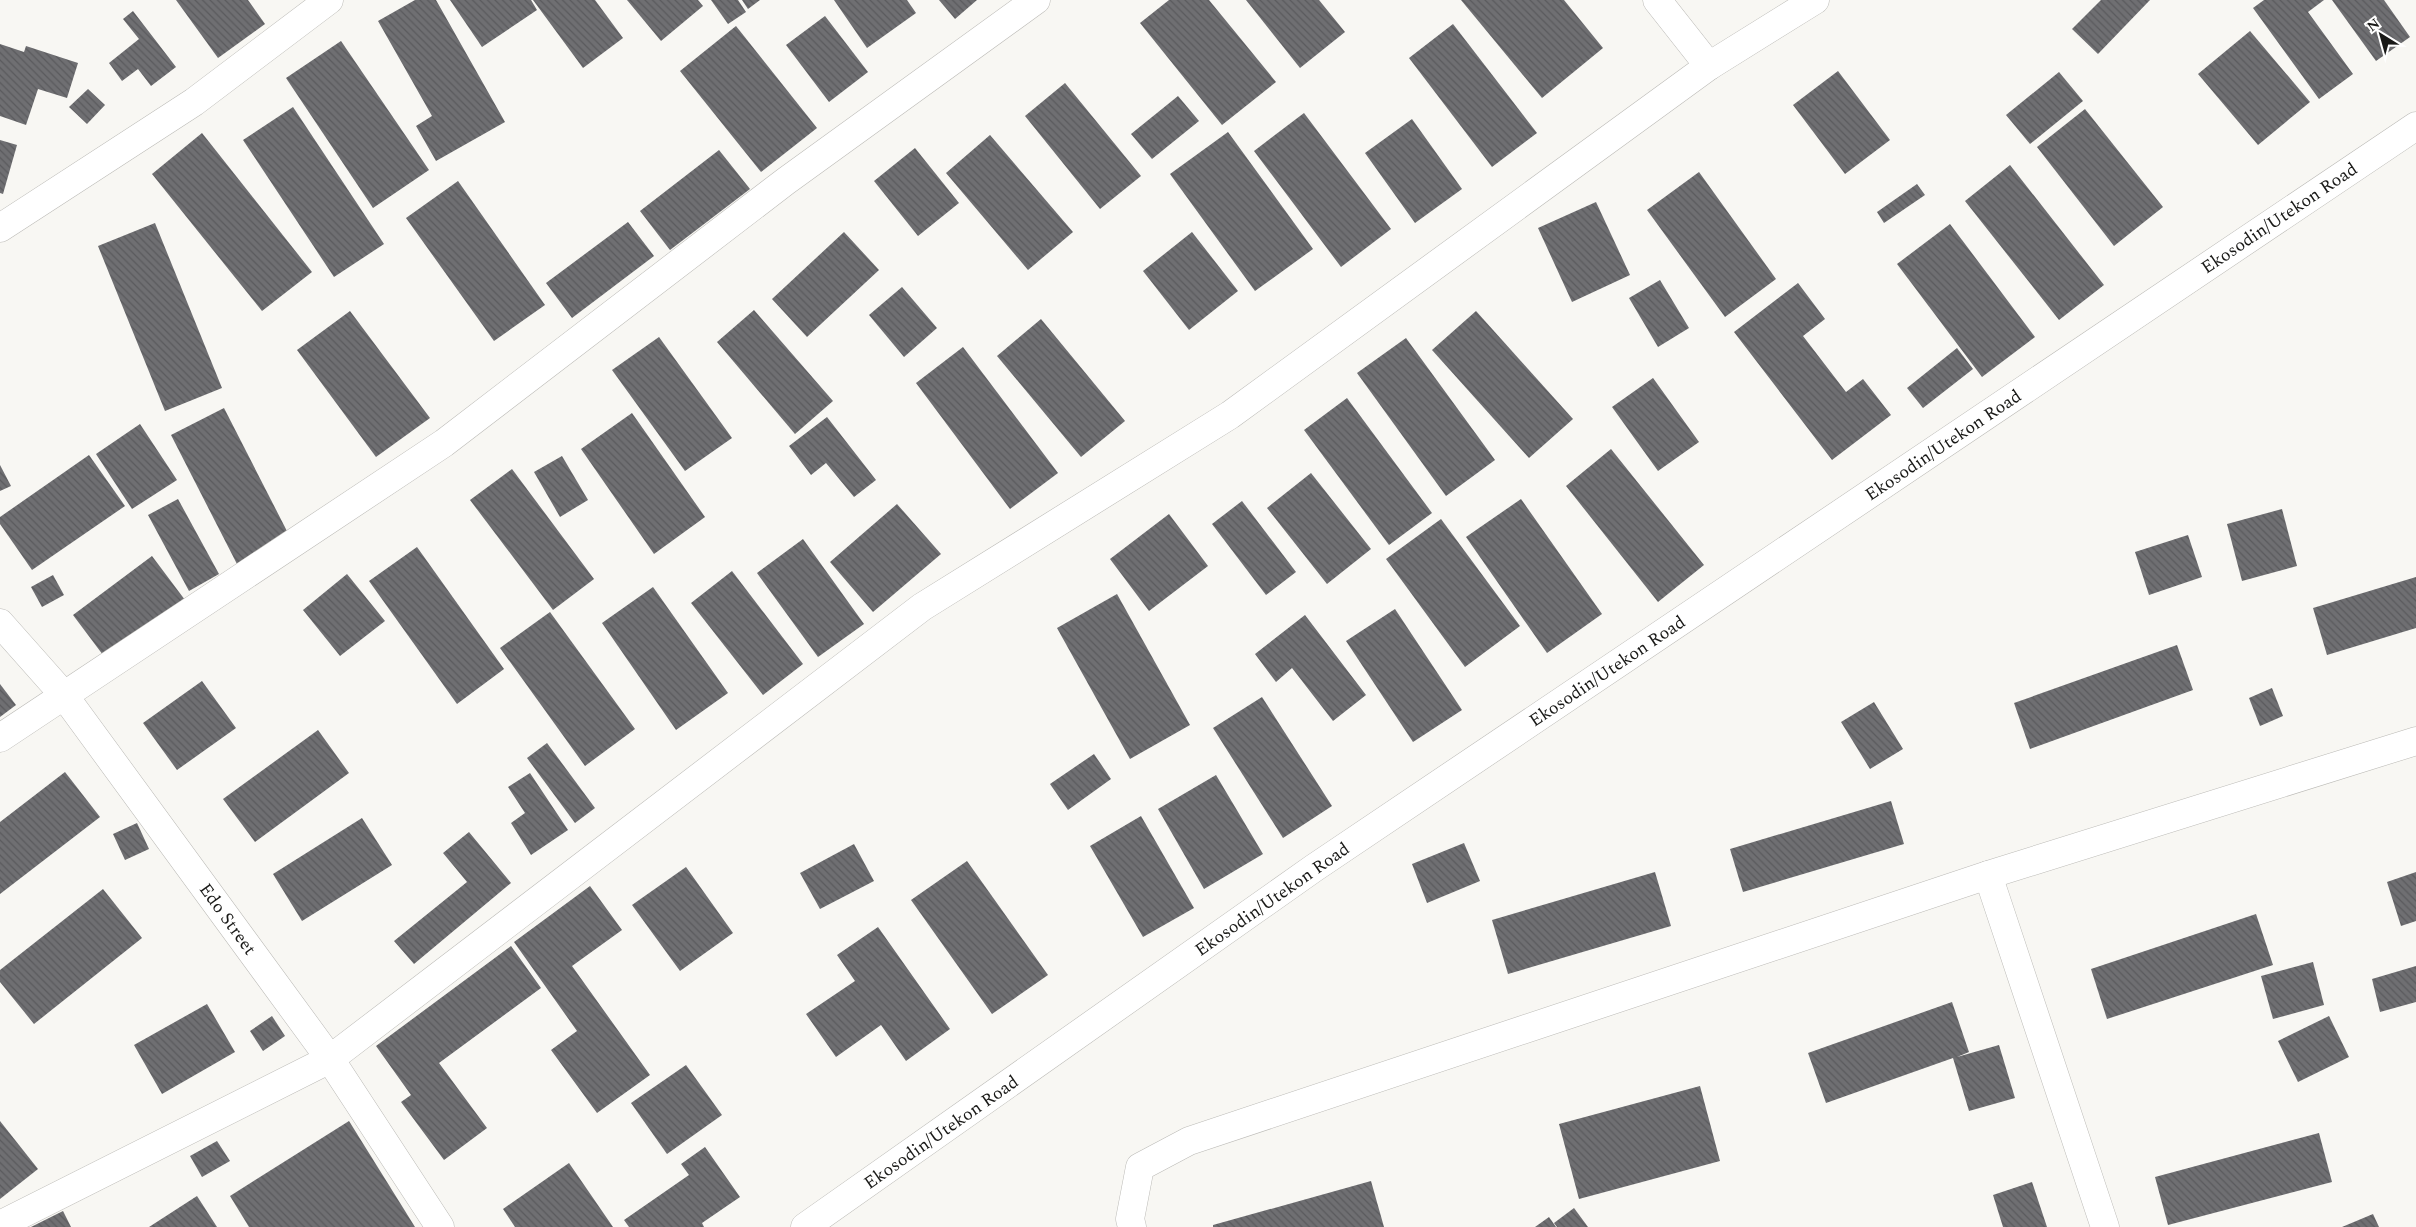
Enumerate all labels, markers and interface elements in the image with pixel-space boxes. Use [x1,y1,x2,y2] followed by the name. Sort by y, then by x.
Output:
[2356,10,2406,60] north arrow
[2363,13,2384,37] text: N
[2196,156,2363,281] street label: Ekosodin/Utekon Road
[1860,383,2027,508] street label: Ekosodin/Utekon Road
[1524,609,1691,734] street label: Ekosodin/Utekon Road
[1189,836,1355,963] street label: Ekosodin/Utekon Road
[192,878,263,961] street label: Edo Street
[858,1069,1024,1196] street label: Ekosodin/Utekon Road

